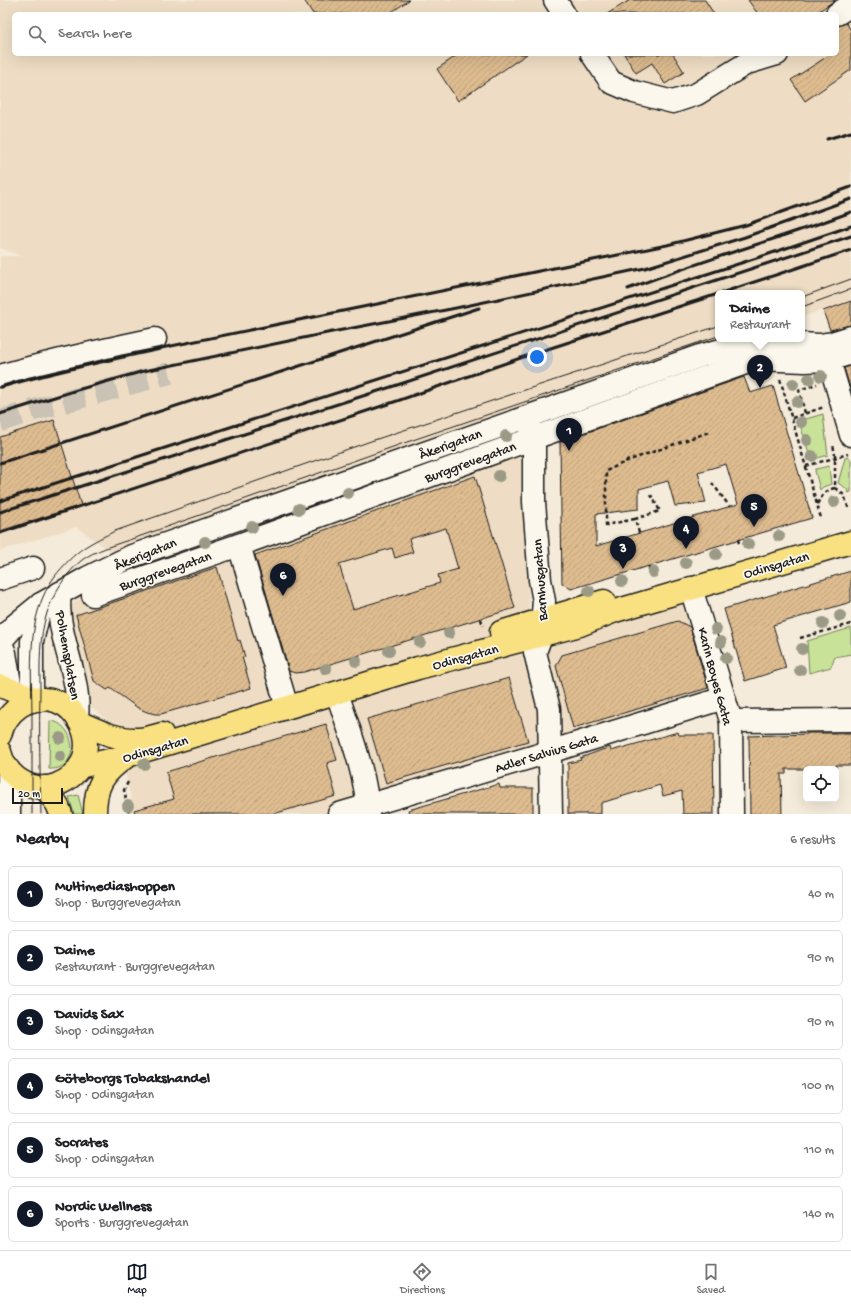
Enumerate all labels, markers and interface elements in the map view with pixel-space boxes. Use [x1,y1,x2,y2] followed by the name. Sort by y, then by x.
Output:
[12,12,839,56] search box
[26,23,48,45] icon: search
[58,25,132,43] text: Search here
[715,290,805,342] popup
[730,300,770,318] text: Daime
[730,318,790,333] text: Restaurant
[527,347,547,367] your location
[747,355,773,388] pin: 2
[556,418,582,451] pin: 1
[417,426,485,465] street label: Åkerigatan
[422,439,519,488] street label: Burggrevegatan
[741,494,767,527] pin: 5
[673,516,699,549] pin: 4
[112,535,180,575] street label: Åkerigatan
[610,536,636,569] pin: 3
[530,538,553,622] street label: Barnhusgatan
[117,549,214,596] street label: Burggrevegatan
[742,549,812,584] street label: Odinsgatan
[270,563,296,596] pin: 6
[50,608,83,702] street label: Polhemsplatsen
[692,626,735,729] street label: Karin Boyes Gata
[431,641,501,675] street label: Odinsgatan
[493,730,601,778] street label: Adler Salvius Gata
[121,733,191,768] street label: Odinsgatan
[803,766,839,802] map controls
[803,766,839,802] button: locate
[12,786,63,805] scale bar
[18,789,40,801] text: 20 m
[16,830,69,850] text: Nearby
[790,833,835,848] text: 6 results
[55,878,175,896] text: Multimediashoppen
[27,887,33,902] text: 1
[808,887,834,902] text: 40 m
[55,896,181,911] text: Shop · Burggrevegatan
[55,942,95,960] text: Daime
[27,951,33,966] text: 2
[808,951,834,966] text: 90 m
[55,960,215,975] text: Restaurant · Burggrevegatan
[55,1006,124,1024] text: Davids Sax
[27,1015,33,1030] text: 3
[808,1015,834,1030] text: 90 m
[55,1024,154,1039] text: Shop · Odinsgatan
[55,1070,210,1088] text: Göteborgs Tobakshandel
[27,1079,33,1094] text: 4
[802,1079,834,1094] text: 100 m
[55,1088,154,1103] text: Shop · Odinsgatan
[55,1134,108,1152] text: Socrates
[27,1143,33,1158] text: 5
[804,1143,834,1158] text: 110 m
[55,1152,154,1167] text: Shop · Odinsgatan
[55,1198,152,1216] text: Nordic Wellness
[27,1207,33,1222] text: 6
[803,1207,834,1222] text: 140 m
[55,1216,188,1231] text: Sports · Burggrevegatan
[126,1261,148,1297] tab: Map
[400,1261,445,1297] tab: Directions
[697,1261,725,1297] tab: Saved

